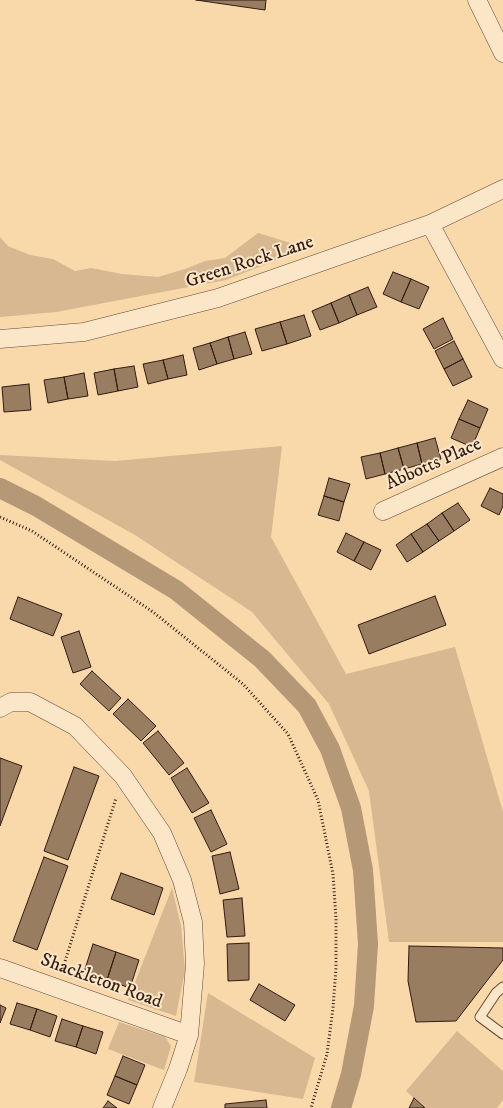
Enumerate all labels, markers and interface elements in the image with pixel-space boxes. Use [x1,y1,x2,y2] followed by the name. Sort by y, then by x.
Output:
[183,232,317,294] street label: Green Rock Lane
[383,434,485,496] street label: Abbotts Place
[37,949,165,1015] street label: Shackleton Road

